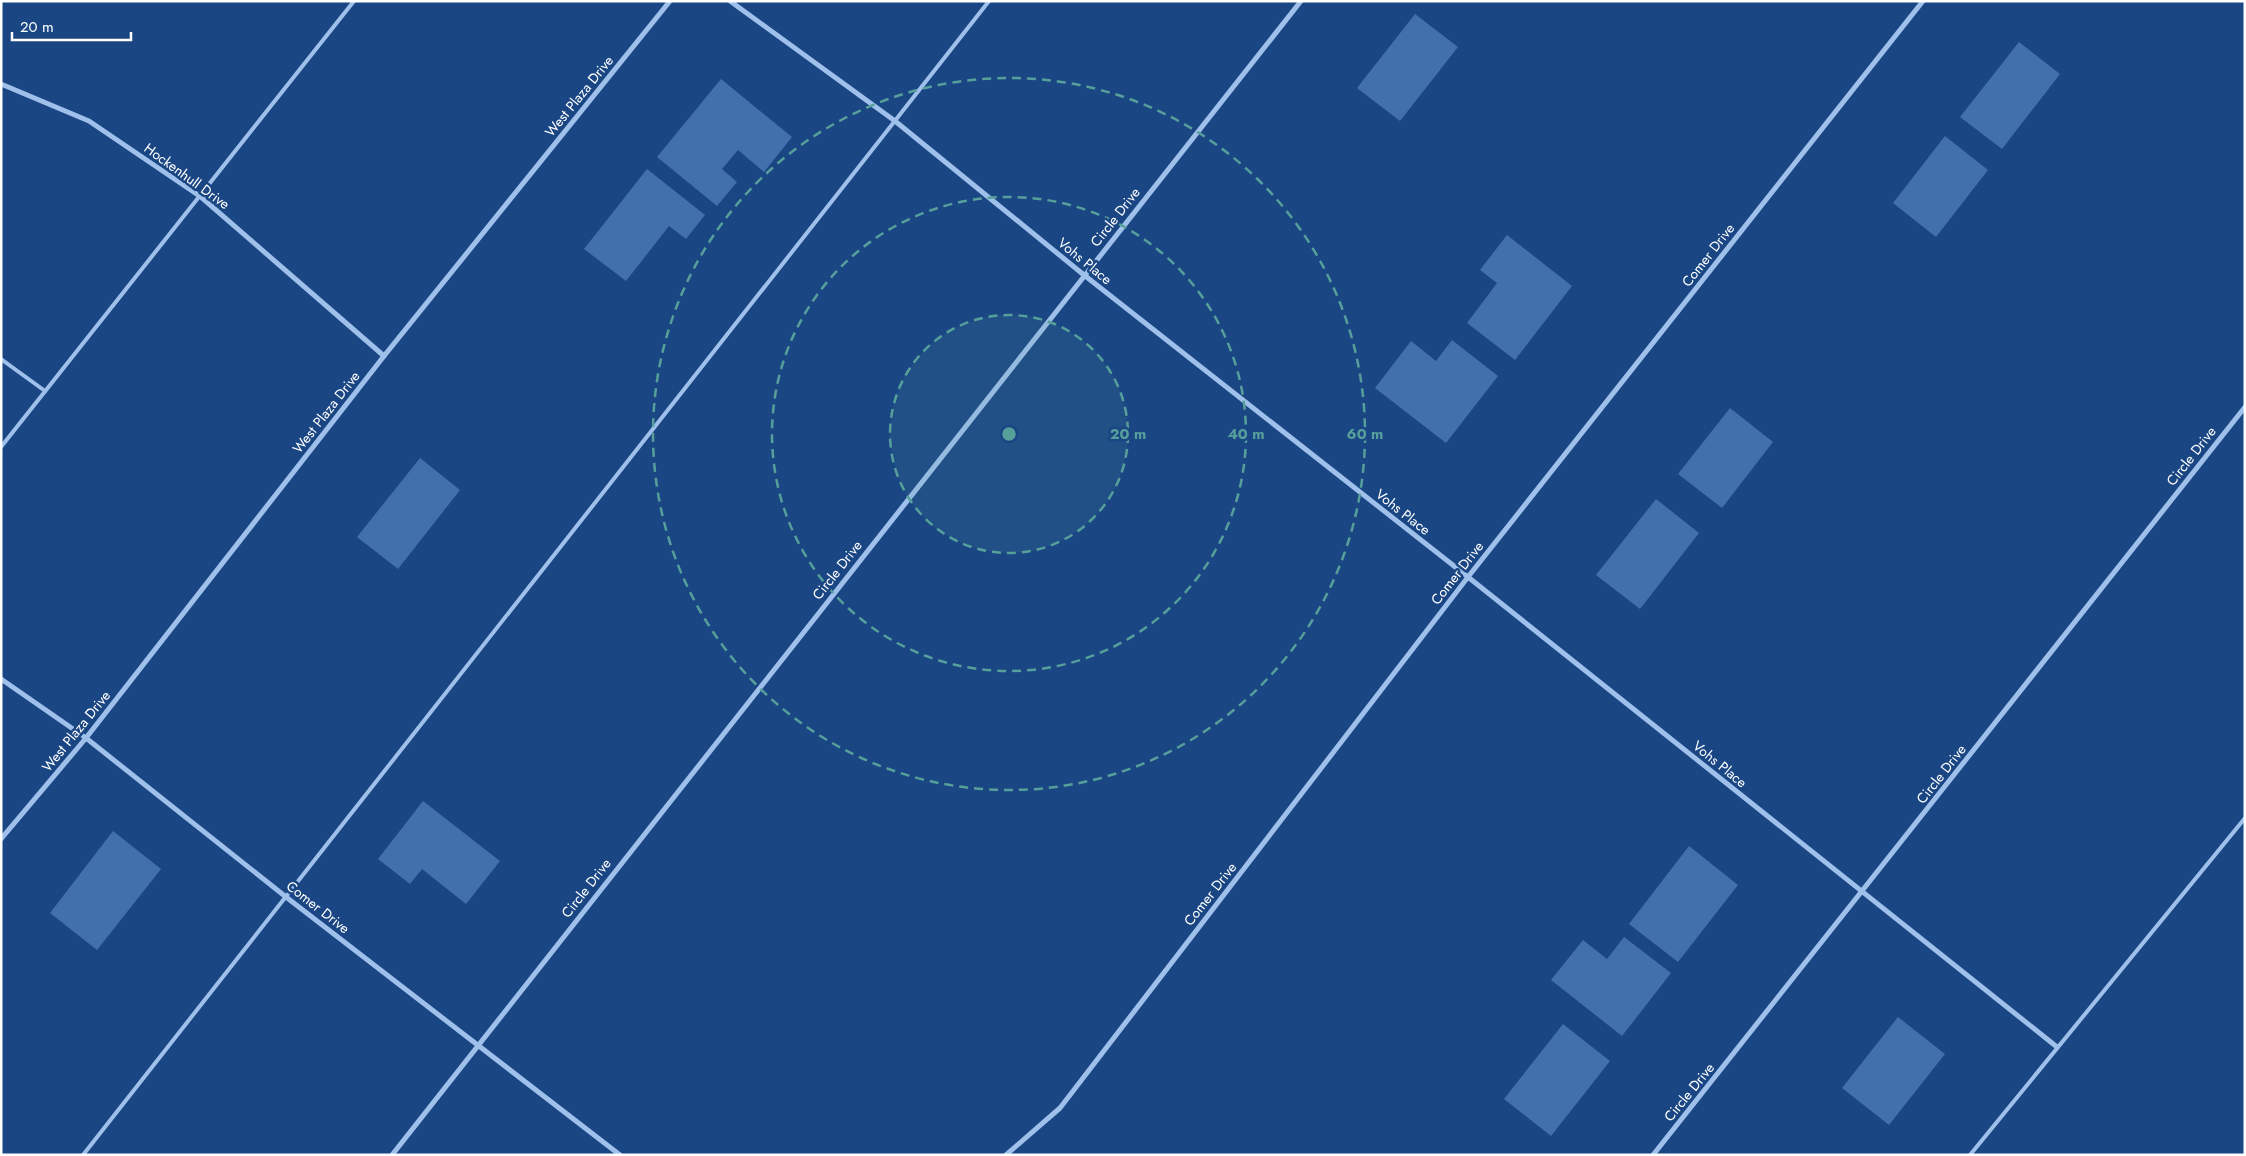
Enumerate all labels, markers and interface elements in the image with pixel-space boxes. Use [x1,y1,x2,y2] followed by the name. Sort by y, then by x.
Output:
[12,10,131,42] scale bar
[20,16,54,38] text: 20 m
[540,51,618,141] street label: West Plaza Drive
[140,138,234,214] street label: Hockenhull Drive
[1085,183,1145,251] street label: Circle Drive
[1677,219,1739,291] street label: Comer Drive
[1054,233,1116,289] street label: Vohs Place
[288,367,364,457] street label: West Plaza Drive
[2161,422,2221,490] street label: Circle Drive
[1110,423,1146,445] text: 20 m
[1227,423,1265,445] text: 40 m
[1347,423,1383,445] text: 60 m
[1000,425,1018,443] centre of rings
[1371,484,1435,540] street label: Vohs Place
[807,536,867,604] street label: Circle Drive
[1426,537,1488,609] street label: Comer Drive
[37,686,115,776] street label: West Plaza Drive
[1689,736,1751,792] street label: Vohs Place
[1911,740,1971,808] street label: Circle Drive
[556,854,616,922] street label: Circle Drive
[1179,858,1241,930] street label: Comer Drive
[282,876,354,938] street label: Comer Drive
[1659,1058,1719,1126] street label: Circle Drive

